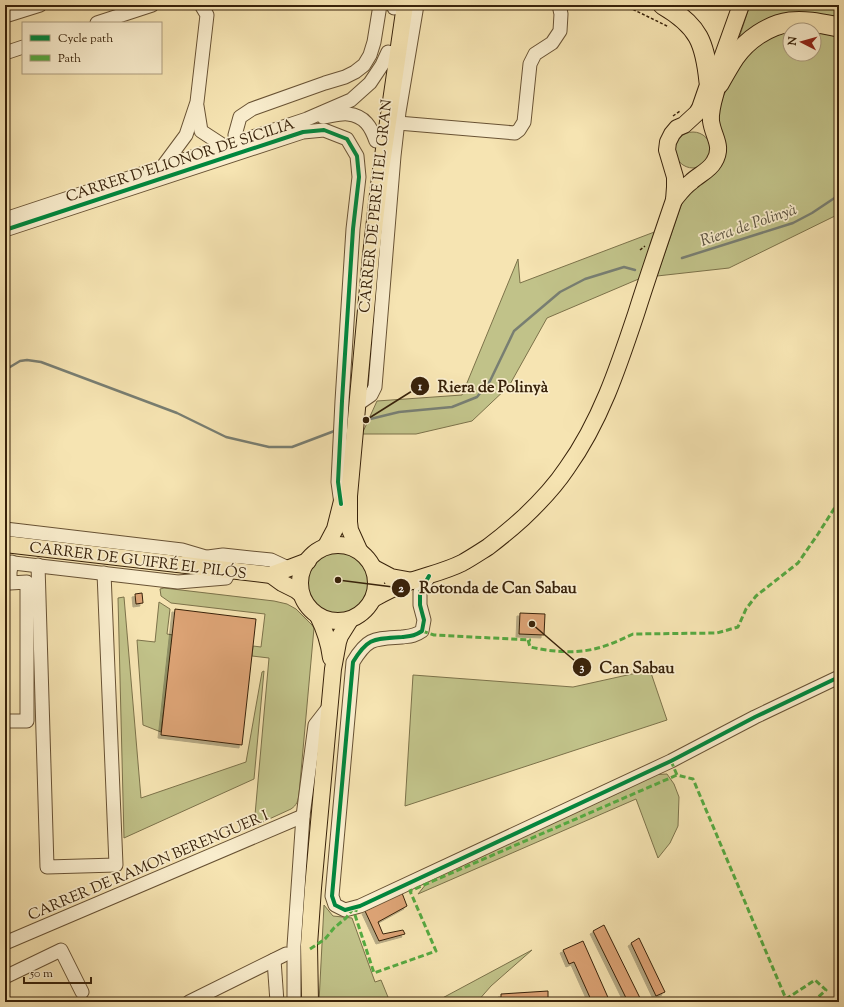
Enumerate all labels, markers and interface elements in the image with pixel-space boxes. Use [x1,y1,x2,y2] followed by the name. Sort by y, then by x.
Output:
[22,22,162,74] legend
[782,22,822,62] north arrow
[58,30,113,48] text: Cycle path
[785,36,801,47] text: N
[58,50,81,68] text: Path
[355,98,398,314] street label: CARRER DE PERE II EL GRAN
[63,114,298,208] street label: CARRER D'ELIONOR DE SICILIA
[697,199,800,254] water label: Riera de Polinyà
[410,372,556,400] callout: Riera de Polinyà
[438,377,549,400] text: Riera de Polinyà
[417,378,423,396] text: 1
[28,536,248,585] street label: CARRER DE GUIFRÉ EL PILÓS
[391,574,584,602] callout: Rotonda de Can Sabau
[419,578,578,601] text: Rotonda de Can Sabau
[398,580,404,598] text: 2
[572,653,682,681] callout: Can Sabau
[600,658,675,681] text: Can Sabau
[580,659,585,677] text: 3
[25,806,272,927] street label: CARRER DE RAMON BERENGUER I
[24,959,91,985] scale bar
[29,965,53,983] text: 50 m

